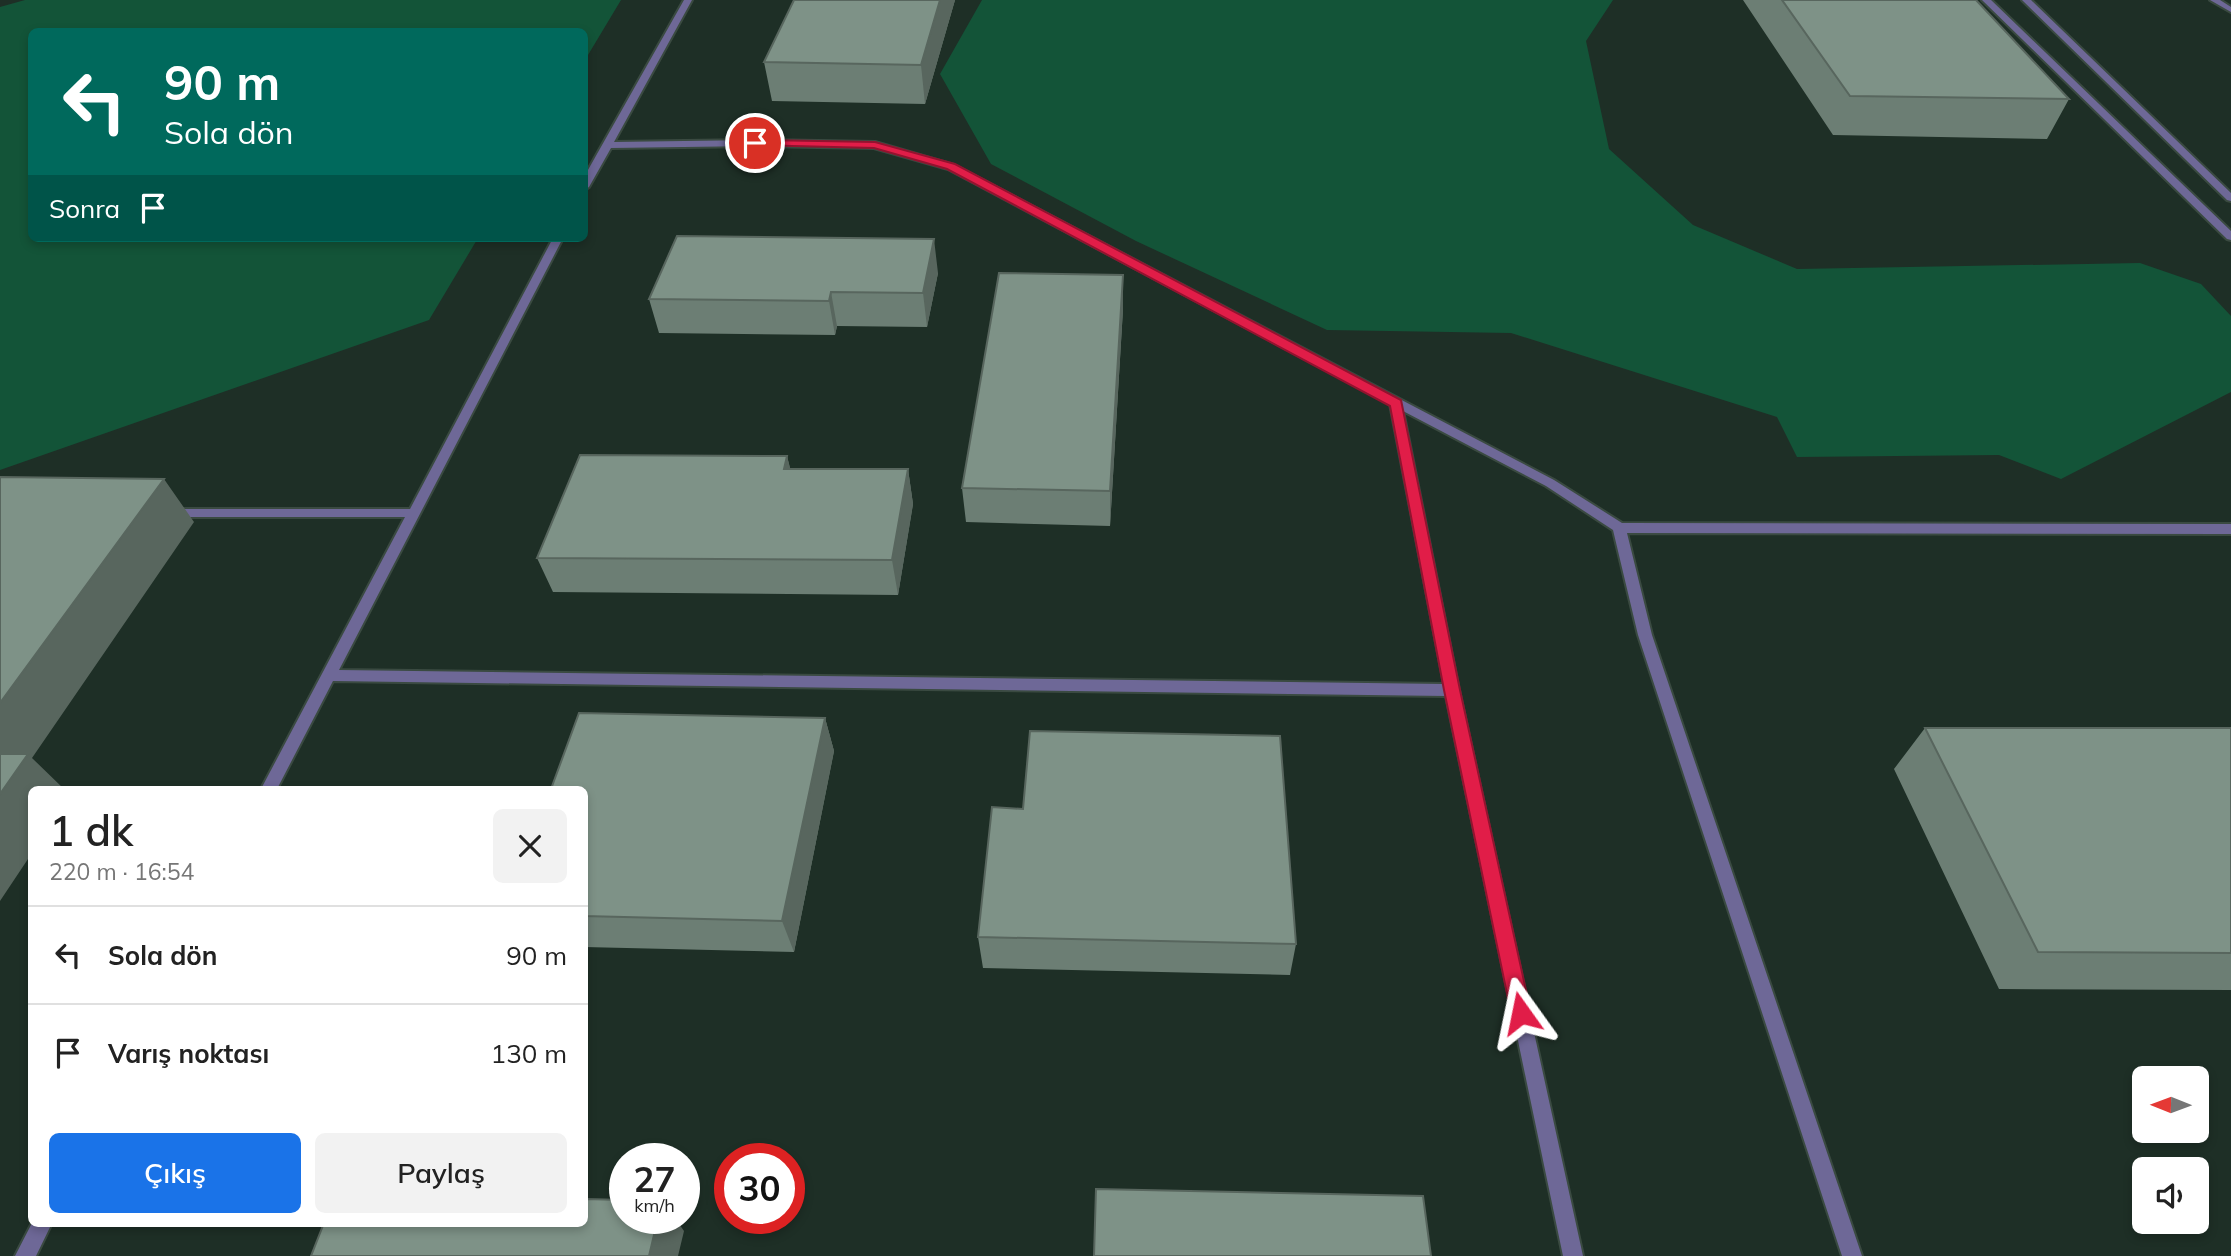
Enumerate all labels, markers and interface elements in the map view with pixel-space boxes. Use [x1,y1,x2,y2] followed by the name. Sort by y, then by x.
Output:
[164,51,280,112] text: 90 m
[49,56,140,147] icon: left
[164,112,294,152] text: Sola dön
[725,113,785,173] pin
[736,124,774,162] icon: arrive
[134,189,172,227] icon: arrive
[49,192,120,225] text: Sonra
[49,804,133,857] text: 1 dk
[493,809,567,883] button: close
[49,857,194,886] text: 220 m · 16:54
[49,936,87,974] icon: left
[108,939,217,972] text: Sola dön
[506,939,567,972] text: 90 m
[1484,976,1558,1050] position arrow
[49,1034,87,1072] icon: arrive
[108,1037,269,1070] text: Varış noktası
[491,1037,567,1070] text: 130 m
[2132,1066,2208,1143] north arrow
[2132,1066,2209,1234] map controls
[49,1133,301,1213] button: Çıkış
[315,1133,567,1213] button: Paylaş
[714,1143,805,1234] speed limit sign: 30
[633,1157,676,1201] text: 27
[2132,1157,2209,1234] button: sound
[634,1194,675,1217] text: km/h

